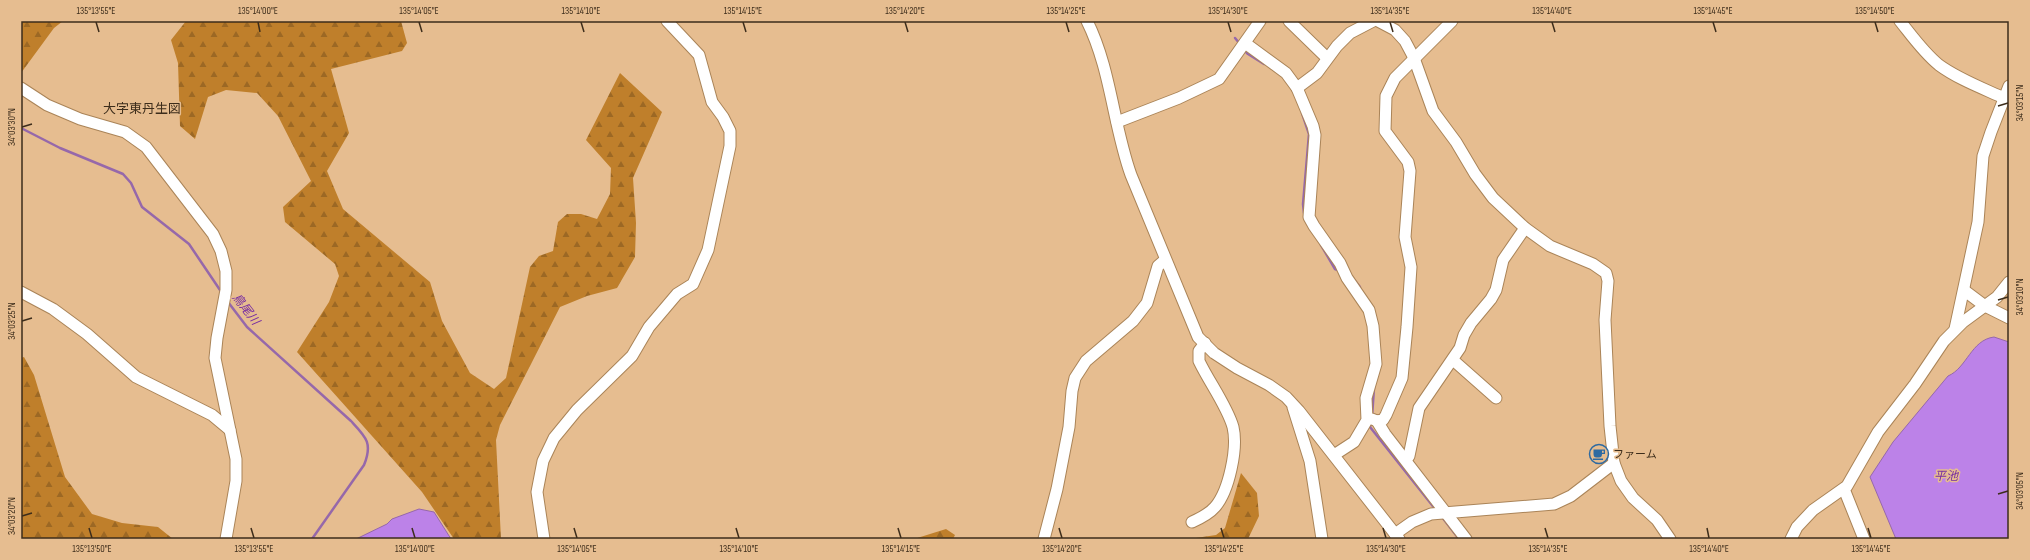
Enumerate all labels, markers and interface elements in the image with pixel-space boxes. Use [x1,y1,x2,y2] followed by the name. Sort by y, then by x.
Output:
[77,5,115,17] text: 135°13'55"E
[238,5,278,17] text: 135°14'00"E
[399,5,439,17] text: 135°14'05"E
[562,5,600,17] text: 135°14'10"E
[724,5,762,17] text: 135°14'15"E
[885,5,925,17] text: 135°14'20"E
[1046,5,1086,17] text: 135°14'25"E
[1208,5,1248,17] text: 135°14'30"E
[1370,5,1410,17] text: 135°14'35"E
[1532,5,1572,17] text: 135°14'40"E
[1693,5,1733,17] text: 135°14'45"E
[1855,5,1895,17] text: 135°14'50"E
[2014,85,2026,121] text: 34°03'15"N
[103,101,181,117] district label: 大字東丹生図
[6,108,18,146] text: 34°03'30"N
[2014,278,2026,316] text: 34°03'10"N
[229,291,264,330] water label: 鳥尾川
[6,302,18,340] text: 34°03'25"N
[1588,443,1610,465] cafe icon: ファーム
[1613,448,1657,461] place label: ファーム
[1934,469,1959,484] water label: 平池
[2014,472,2026,510] text: 34°03'05"N
[6,497,18,535] text: 34°03'20"N
[72,543,112,555] text: 135°13'50"E
[235,543,273,555] text: 135°13'55"E
[395,543,435,555] text: 135°14'00"E
[557,543,597,555] text: 135°14'05"E
[720,543,758,555] text: 135°14'10"E
[882,543,920,555] text: 135°14'15"E
[1042,543,1082,555] text: 135°14'20"E
[1204,543,1244,555] text: 135°14'25"E
[1366,543,1406,555] text: 135°14'30"E
[1528,543,1568,555] text: 135°14'35"E
[1689,543,1729,555] text: 135°14'40"E
[1851,543,1891,555] text: 135°14'45"E

